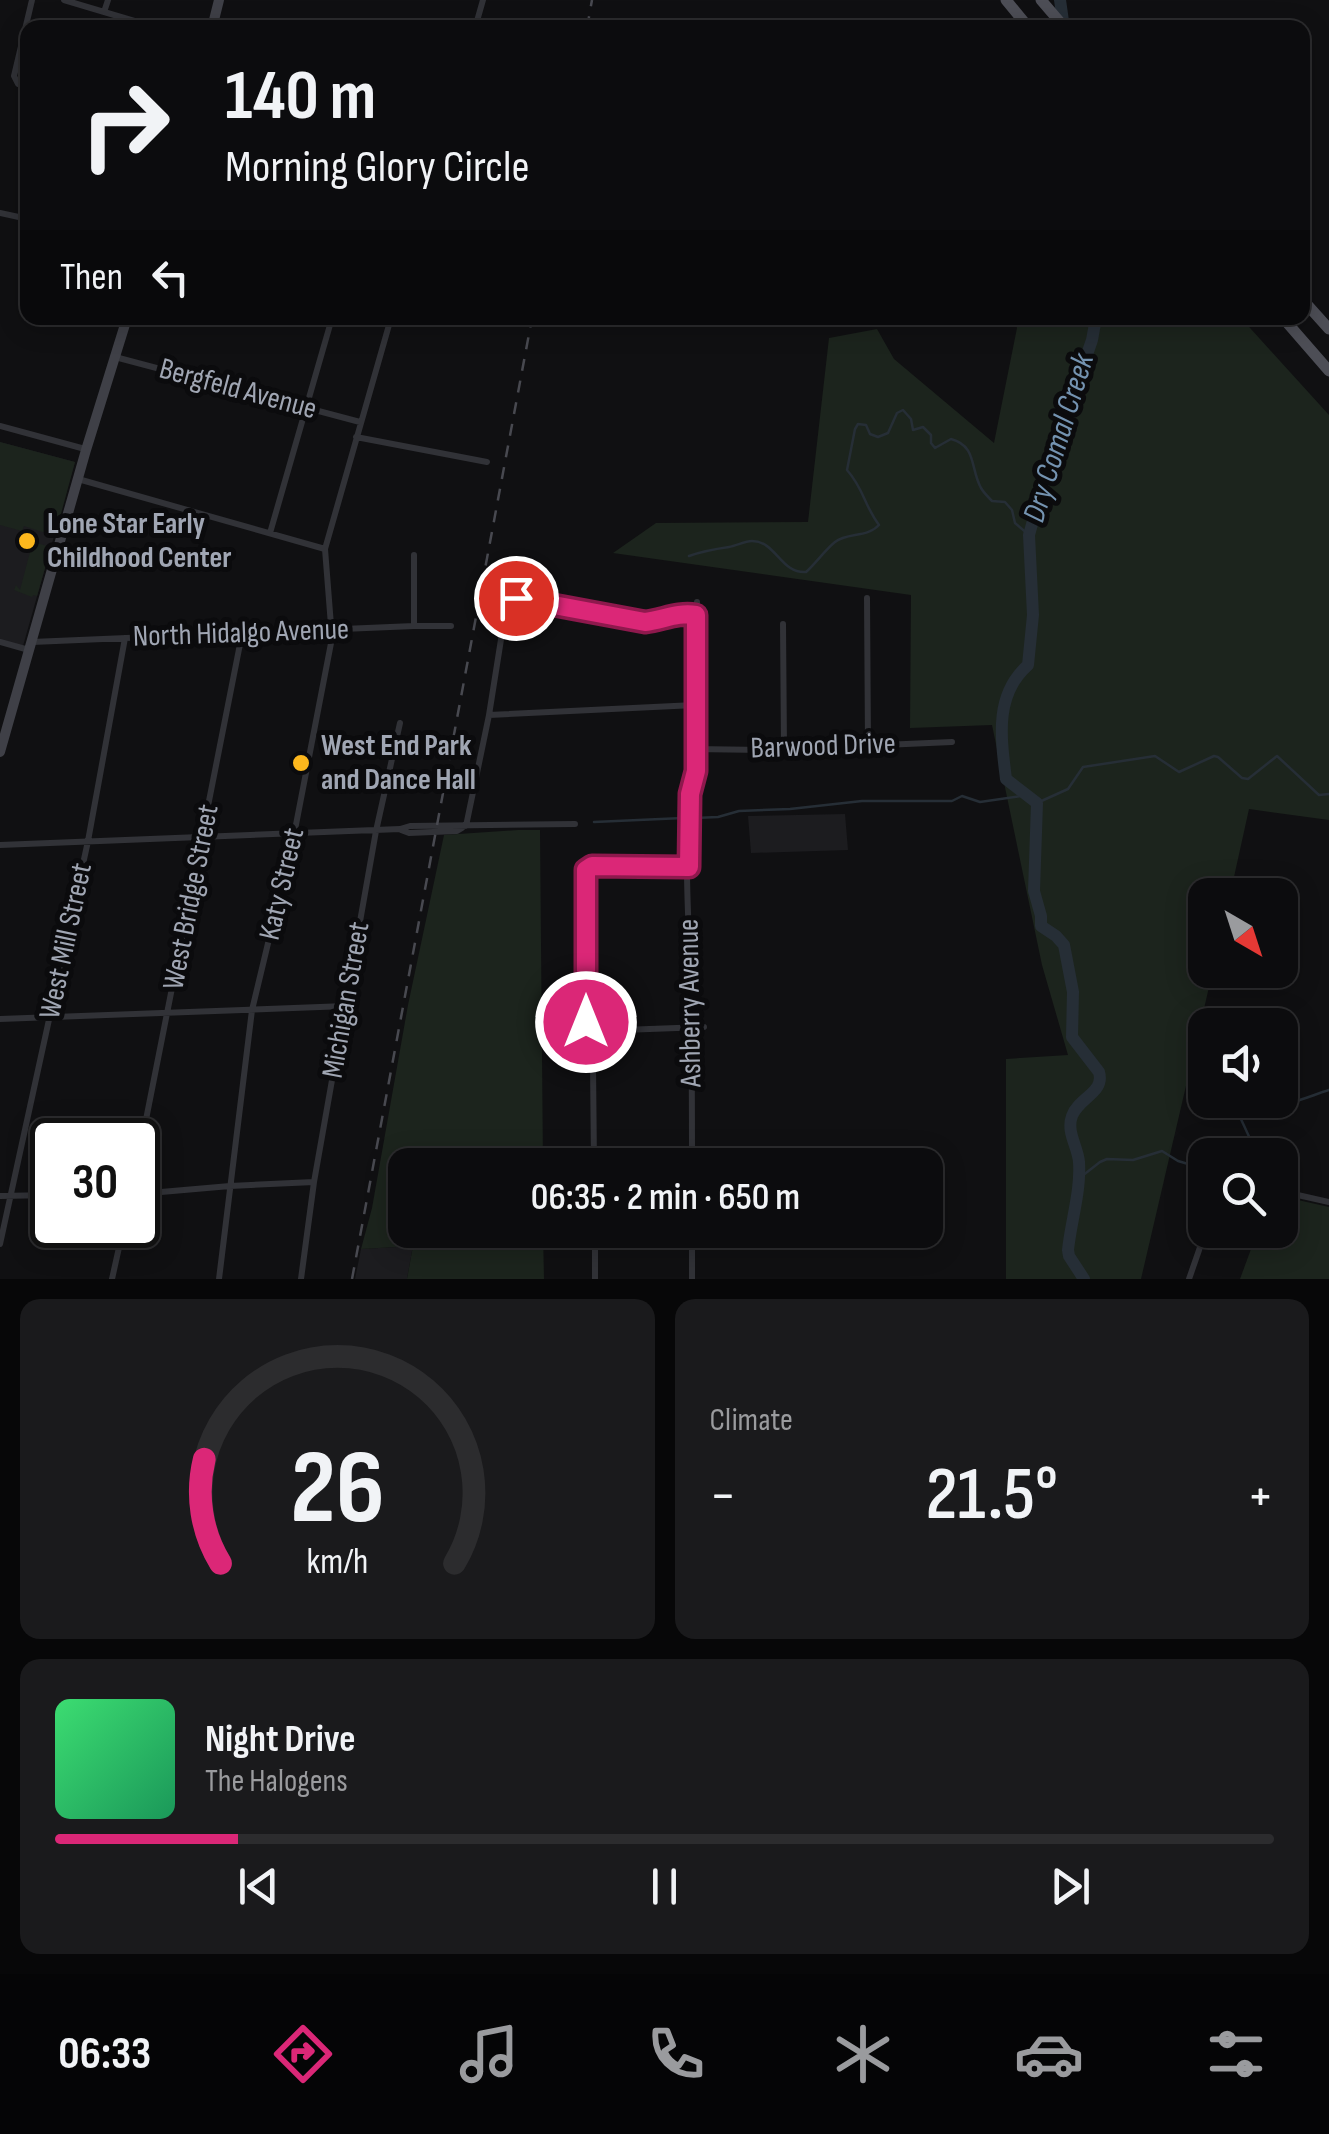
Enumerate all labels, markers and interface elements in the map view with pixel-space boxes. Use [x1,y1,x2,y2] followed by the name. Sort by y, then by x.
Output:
[225,55,376,139] text: 140 m
[60,60,190,190] icon: right
[225,140,530,195] text: Morning Glory Circle
[143,250,198,305] icon: left
[60,255,123,300] text: Then
[1015,348,1103,527] water label: Dry Comal Creek
[155,351,321,427] street label: Bergfeld Avenue
[47,506,232,576] place label: Lone Star Early Childhood Center
[16,530,38,552] marker: Lone Star Early Childhood Center
[474,556,559,641] pin
[489,571,544,626] icon: arrive
[132,611,350,655] street label: North Hidalgo Avenue
[750,725,896,767] street label: Barwood Drive
[321,728,476,798] place label: West End Park and Dance Hall
[290,752,312,774] marker: West End Park and Dance Hall
[155,801,227,993] street label: West Bridge Street
[252,824,312,944] street label: Katy Street
[32,860,100,1022] street label: West Mill Street
[1188,878,1298,988] north arrow
[1188,878,1298,1248] map controls
[315,919,377,1081] street label: Michigan Street
[671,919,709,1088] street label: Ashberry Avenue
[534,970,638,1074] position arrow
[1188,1008,1298,1118] button: sound
[30,1118,160,1248] speed limit sign: 30
[1188,1138,1298,1248] button: search
[531,1175,800,1220] text: 06:35 · 2 min · 650 m
[710,1401,793,1440] text: Climate
[290,1427,385,1552] text: 26
[925,1450,1058,1541] text: 21.5°
[710,1463,736,1530] text: −
[1247,1463,1274,1530] text: +
[306,1541,368,1584] text: km/h
[205,1717,356,1762] text: Night Drive
[205,1762,348,1801] text: The Halogens
[231,1859,286,1914] icon: previous
[637,1859,692,1914] icon: pause
[1043,1859,1098,1914] icon: next
[268,2019,338,2089] icon: directions
[454,2019,524,2089] icon: music
[641,2019,711,2089] icon: phone
[828,2019,898,2089] icon: climate
[1014,2019,1084,2089] icon: car
[1201,2019,1271,2089] icon: filters
[58,2027,151,2082] text: 06:33

